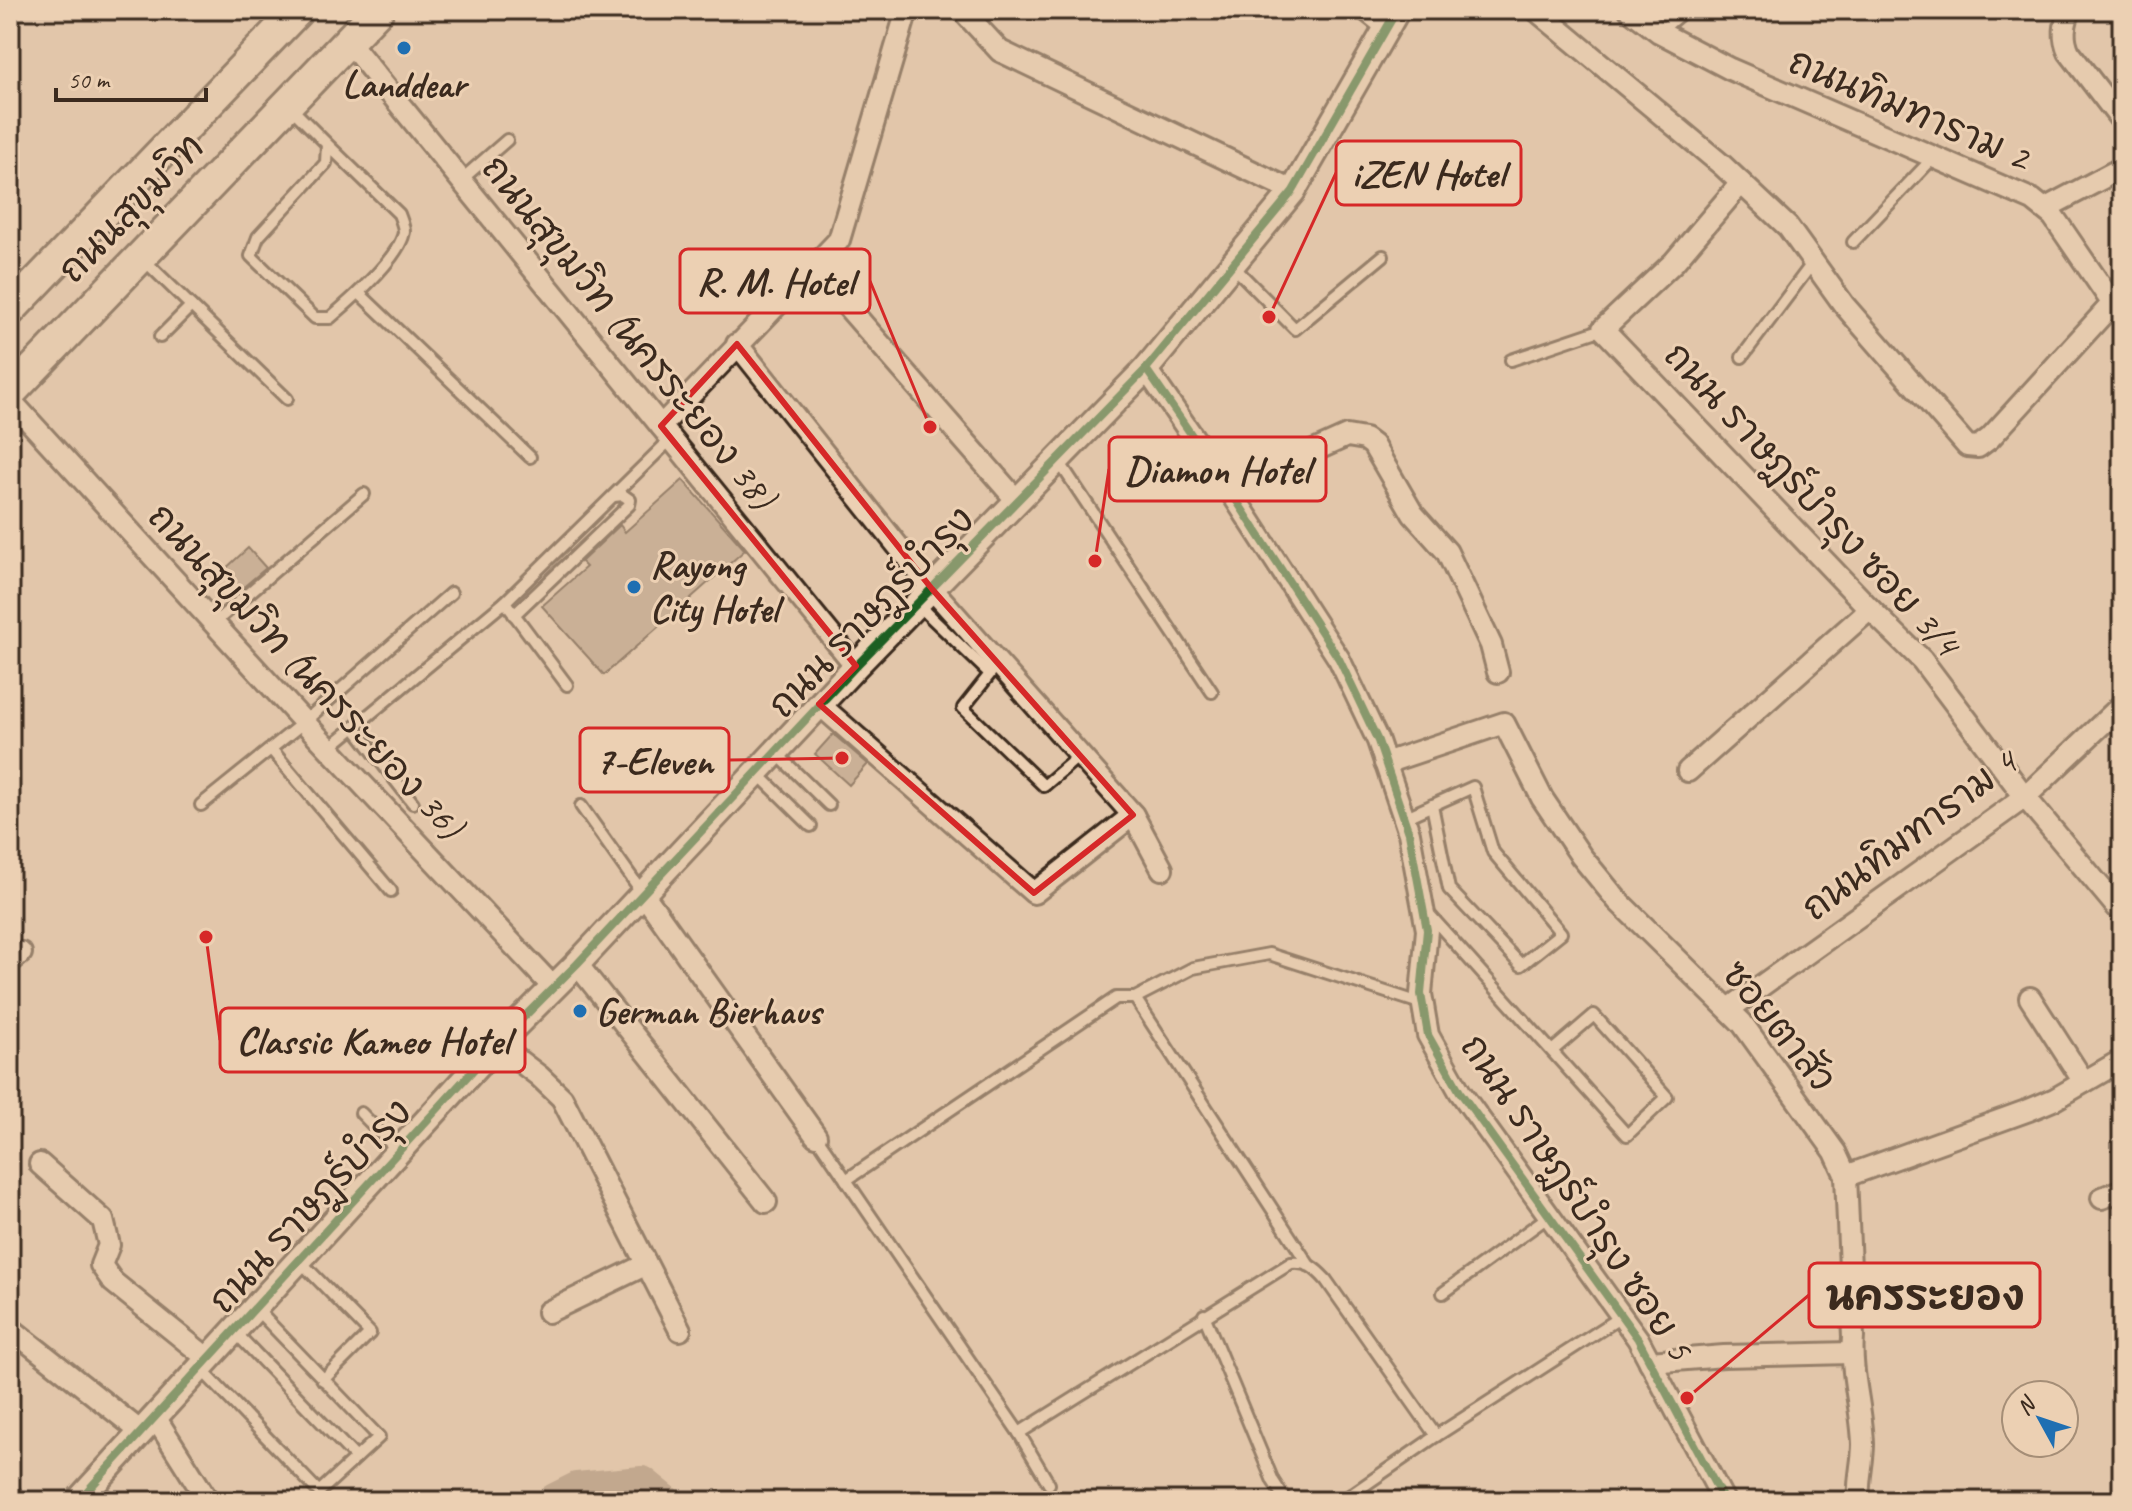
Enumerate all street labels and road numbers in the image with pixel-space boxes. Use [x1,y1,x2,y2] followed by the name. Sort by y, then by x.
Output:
[1782,37,2039,182] street label: ถนนทิมทาราม 2
[48,123,217,295] street label: ถนนสุขุมวิท
[468,145,788,523] street label: ถนนสุขุมวิท (นครระยอง 38)
[1651,331,1973,671] street label: ถนน ราษฎร์บำรุง ซอย 3/4
[135,493,476,853] street label: ถนนสุขุมวิท (นครระยอง 36)
[757,496,987,731] street label: ถนน ราษฎร์บำรุง
[1792,737,2029,931] street label: ถนนทิมทาราม 4
[1712,951,1846,1101] street label: ซอยตาสัว
[1447,1025,1705,1373] street label: ถนน ราษฎร์บำรุง ซอย 5
[198,1088,424,1326] street label: ถนน ราษฎร์บำรุง

